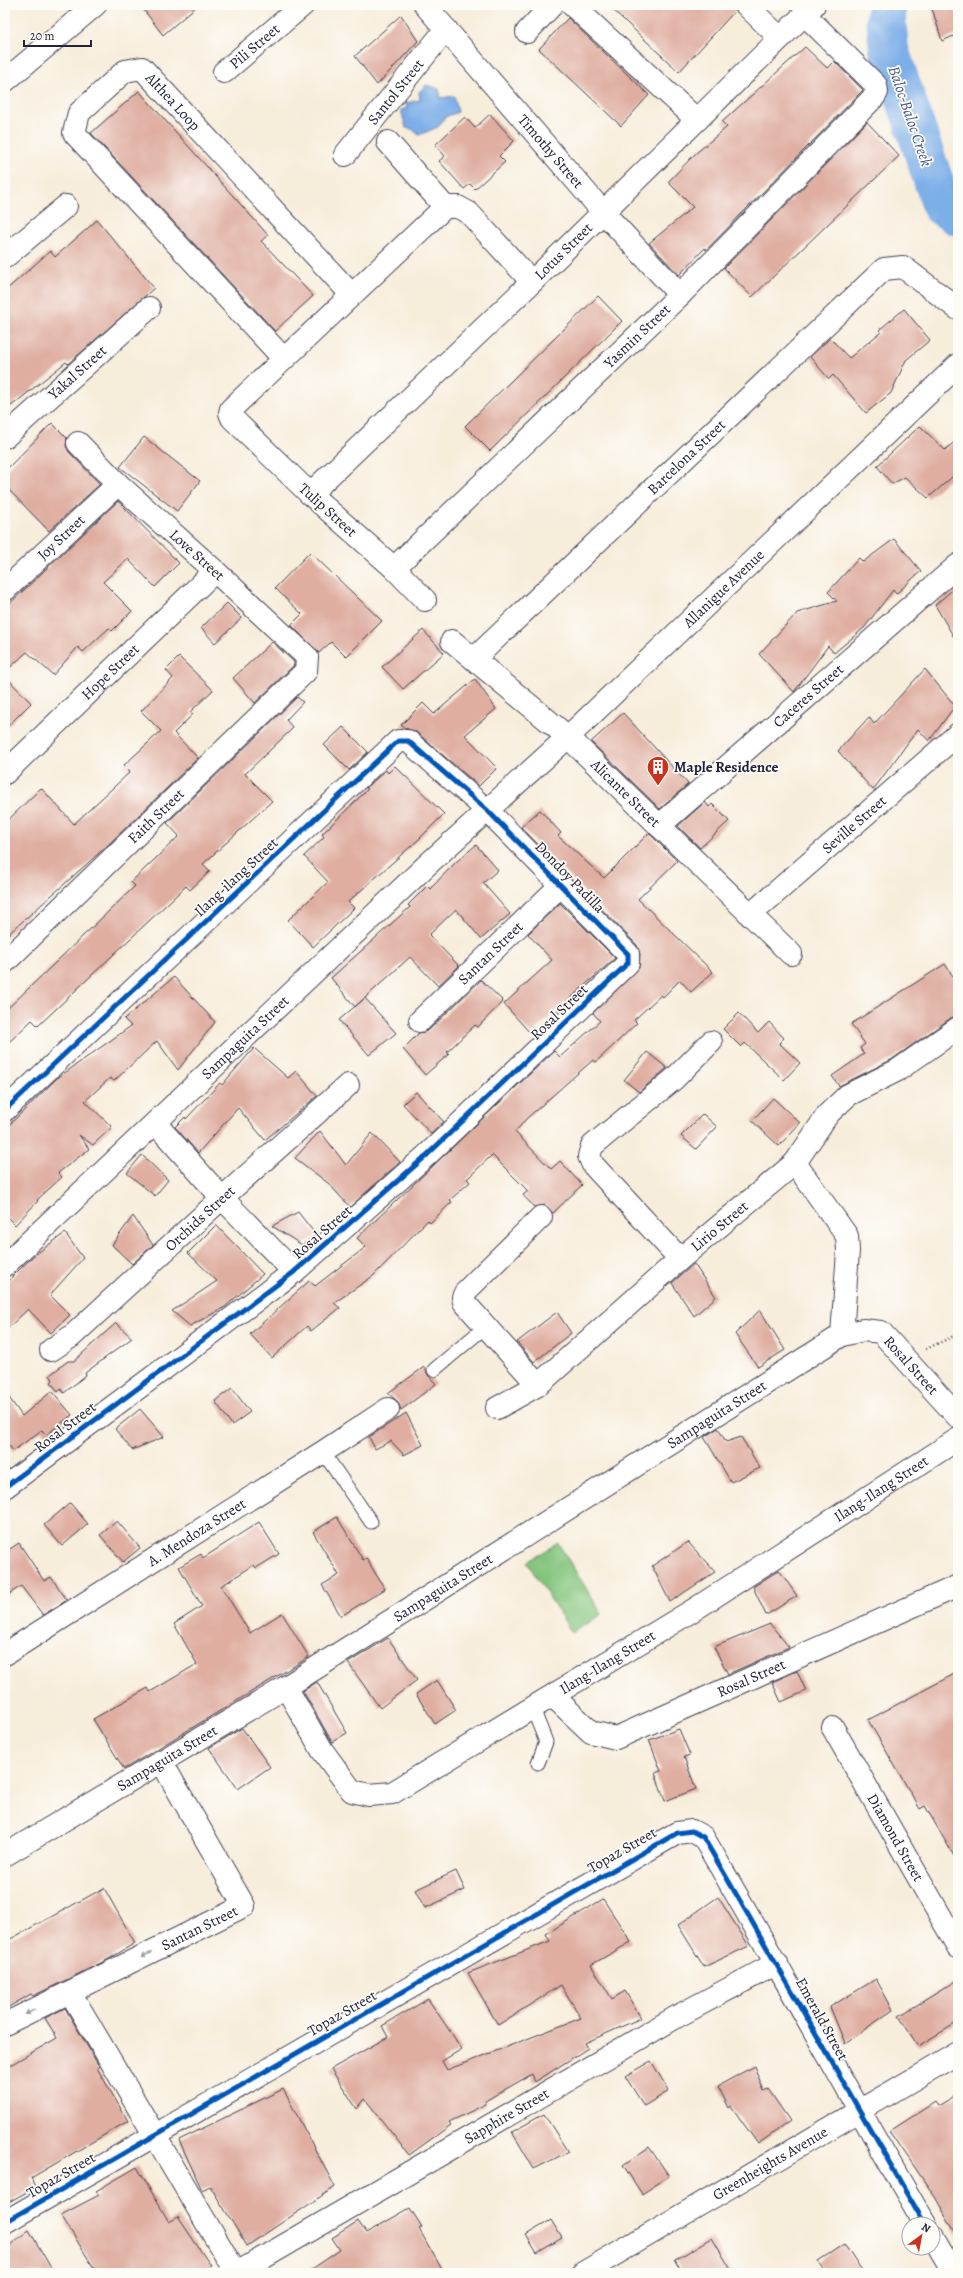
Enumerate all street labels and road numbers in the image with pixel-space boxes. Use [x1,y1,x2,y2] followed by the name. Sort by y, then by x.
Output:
[225,19,284,73] street label: Pili Street
[363,55,428,129] street label: Santol Street
[140,68,205,135] street label: Althea Loop
[514,110,588,192] street label: Timothy Street
[530,218,597,284] street label: Lotus Street
[599,299,675,373] street label: Yasmin Street
[43,341,111,404] street label: Yakal Street
[643,415,730,499] street label: Barcelona Street
[295,479,361,541] street label: Tulip Street
[33,510,89,565] street label: Joy Street
[165,525,229,585] street label: Love Street
[678,545,769,633] street label: Allanigue Avenue
[77,639,144,704] street label: Hope Street
[769,659,848,732] street label: Caceres Street
[586,754,665,831] street label: Alicante Street
[123,784,189,848] street label: Faith Street
[818,791,891,858] street label: Seville Street
[190,833,282,921] street label: Ilang-ilang Street
[531,837,609,917] street label: Dondoy Padilla
[454,917,527,989] street label: Santan Street
[526,980,592,1044] street label: Rosal Street
[197,991,293,1084] street label: Sampaguita Street
[160,1181,239,1256] street label: Orchids Street
[686,1196,752,1256] street label: Lirio Street
[288,1201,356,1263] street label: Rosal Street
[879,1332,943,1399] street label: Rosal Street
[663,1375,770,1453] street label: Sampaguita Street
[30,1397,100,1457] street label: Rosal Street
[830,1451,932,1527] street label: Ilang-Ilang Street
[143,1494,250,1571] street label: A. Mendoza Street
[389,1549,496,1627] street label: Sampaguita Street
[556,1625,659,1699] street label: Ilang-Ilang Street
[714,1654,789,1702] street label: Rosal Street
[113,1720,221,1796] street label: Sampaguita Street
[862,1790,928,1885] street label: Diamond Street
[584,1822,660,1878] street label: Topaz Street
[158,1901,241,1955] street label: Santan Street
[791,1974,853,2064] street label: Emerald Street
[304,1985,380,2041] street label: Topaz Street
[460,2083,553,2148] street label: Sapphire Street
[709,2121,832,2205] street label: Greenheights Avenue
[23,2147,99,2203] street label: Topaz Street

